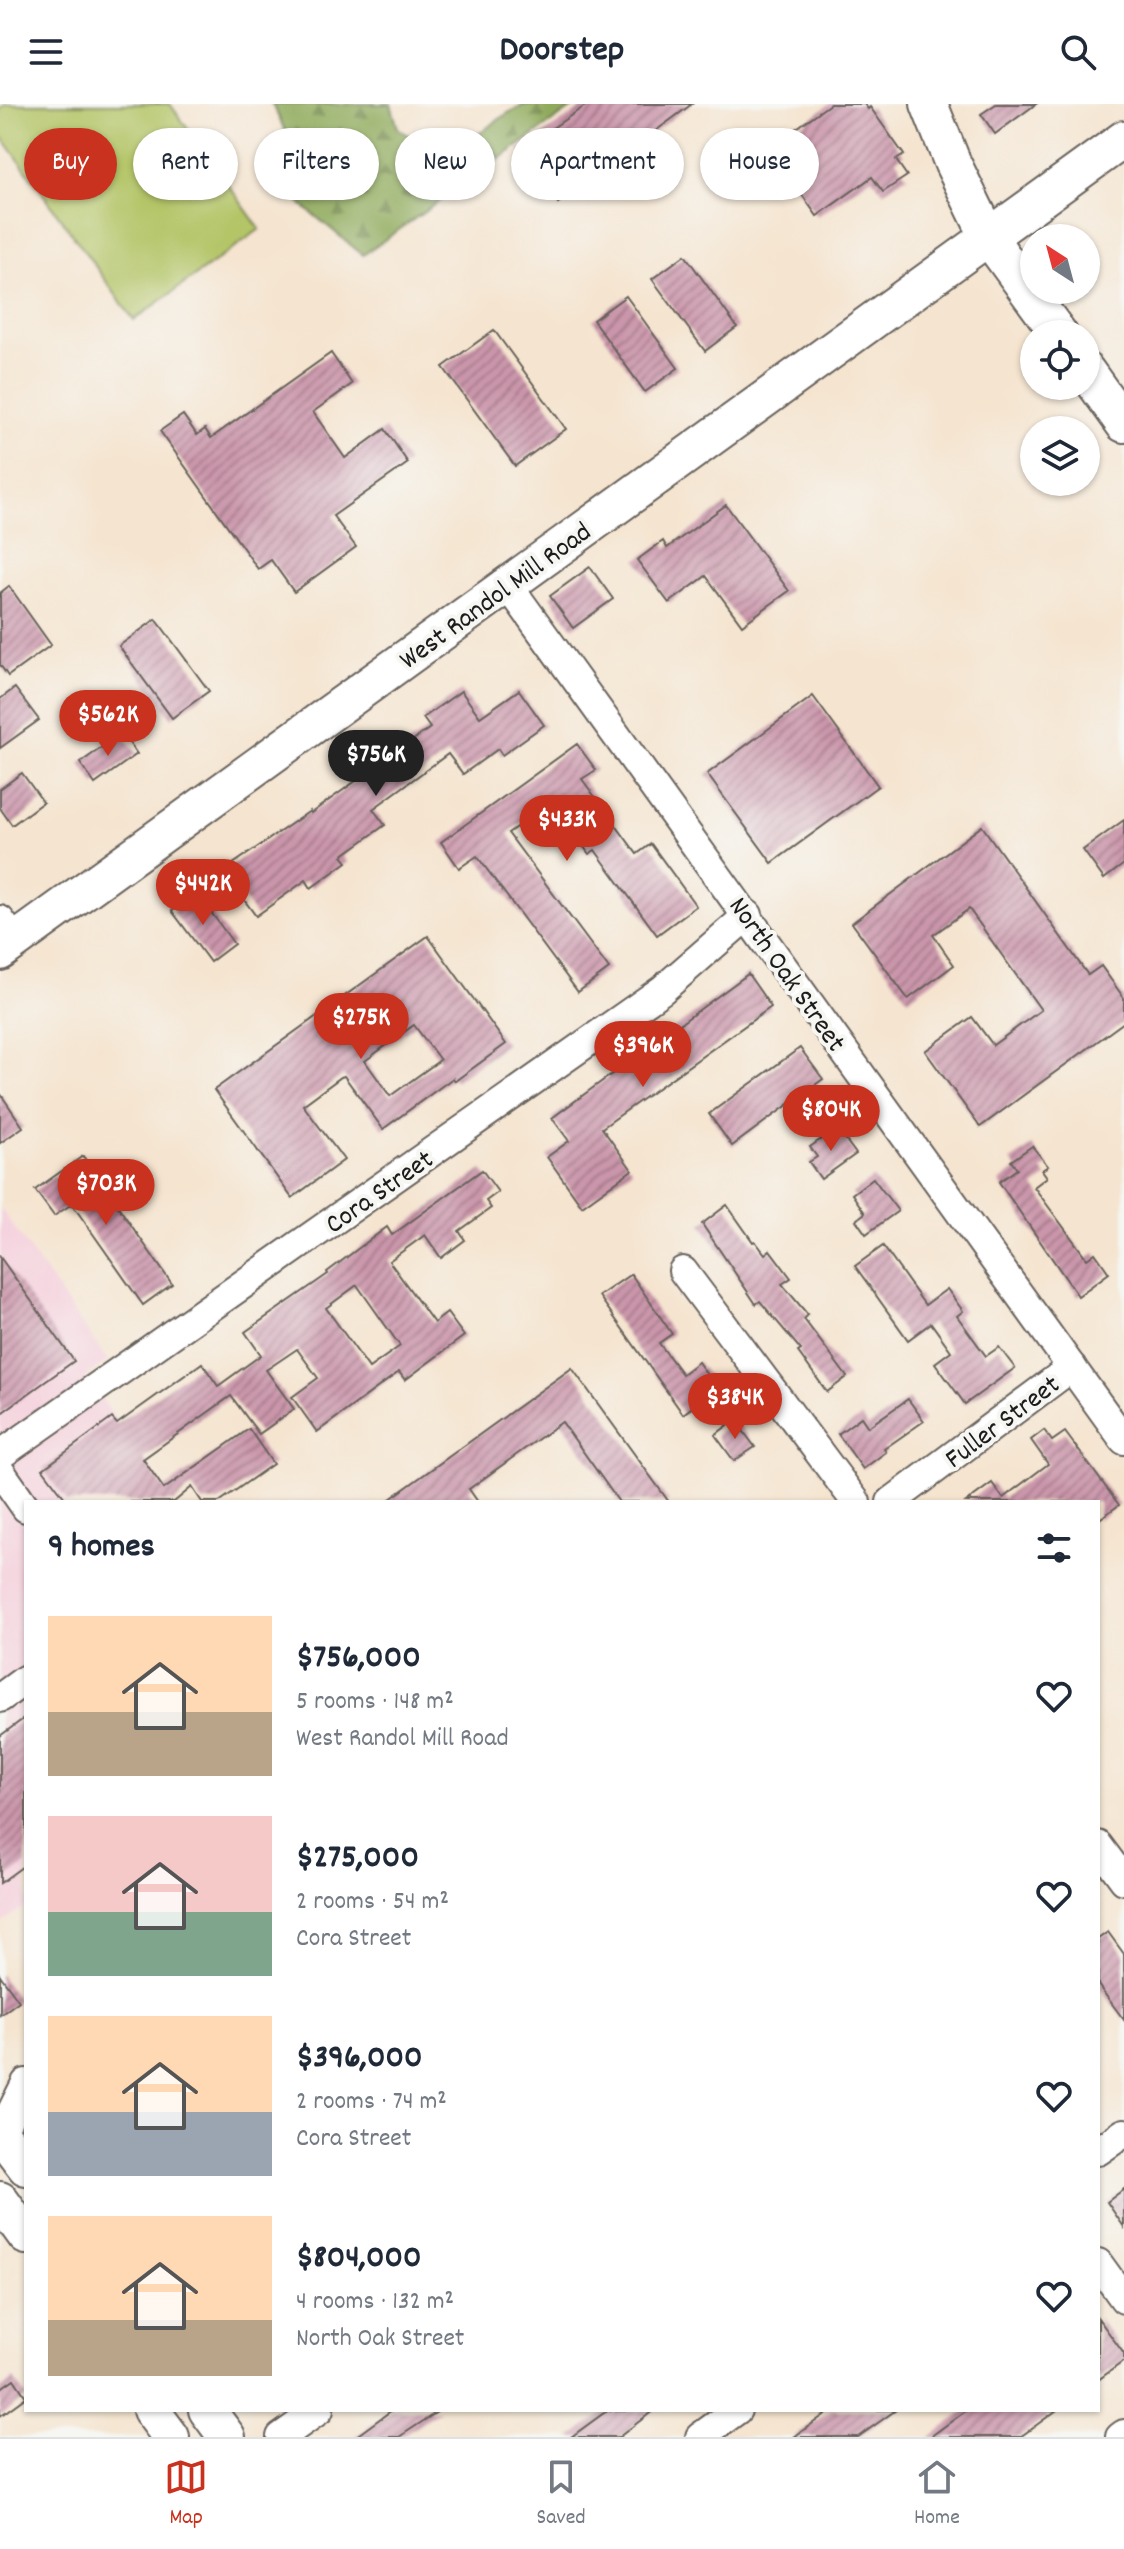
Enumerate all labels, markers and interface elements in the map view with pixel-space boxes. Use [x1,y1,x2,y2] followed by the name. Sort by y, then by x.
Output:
[500,26,624,78] text: Doorstep
[24,30,68,74] icon: menu
[1056,30,1100,74] icon: search
[24,128,117,200] chip: Buy
[133,128,238,200] chip: Rent
[254,128,379,200] chip: Filters
[395,128,495,200] chip: New
[511,128,684,200] chip: Apartment
[700,128,819,200] chip: House
[1020,224,1100,304] north arrow
[1020,224,1100,496] map controls
[1020,320,1100,400] button: locate
[1020,416,1100,496] button: layers
[393,515,601,682] street label: West Randol Mill Road
[52,690,164,758] pin: $562K
[77,697,139,734] text: $562K
[320,730,432,798] pin: $756K
[346,737,406,774] text: $756K
[511,795,623,863] pin: $433K
[537,802,597,839] text: $433K
[147,859,259,927] pin: $442K
[174,866,232,903] text: $442K
[717,890,853,1062] street label: North Oak Street
[305,993,417,1061] pin: $275K
[332,1000,390,1037] text: $275K
[587,1021,699,1089] pin: $396K
[612,1028,674,1065] text: $396K
[775,1085,887,1153] pin: $804K
[801,1092,861,1129] text: $804K
[319,1142,443,1246] street label: Cora Street
[50,1159,162,1227] pin: $703K
[76,1166,136,1203] text: $703K
[938,1367,1070,1481] street label: Fuller Street
[679,1373,791,1441] pin: $384K
[706,1380,764,1417] text: $384K
[48,1524,155,1573] text: 9 homes
[1032,1526,1076,1570] icon: filters
[296,1635,421,1684] text: $756,000
[112,1648,208,1744] icon: home
[1032,1674,1076,1718] icon: heart
[296,1684,454,1721] text: 5 rooms · 148 m²
[296,1721,509,1758] text: West Randol Mill Road
[296,1835,419,1884] text: $275,000
[112,1848,208,1944] icon: home
[1032,1874,1076,1918] icon: heart
[296,1884,449,1921] text: 2 rooms · 54 m²
[296,1921,411,1958] text: Cora Street
[296,2035,423,2084] text: $396,000
[112,2048,208,2144] icon: home
[1032,2074,1076,2118] icon: heart
[296,2084,447,2121] text: 2 rooms · 74 m²
[296,2121,411,2158] text: Cora Street
[296,2235,422,2284] text: $804,000
[112,2248,208,2344] icon: home
[1032,2274,1076,2318] icon: heart
[296,2284,454,2321] text: 4 rooms · 132 m²
[296,2321,464,2358] text: North Oak Street
[164,2455,208,2534] tab: Map
[536,2455,586,2534] tab: Saved
[914,2455,960,2534] tab: Home

